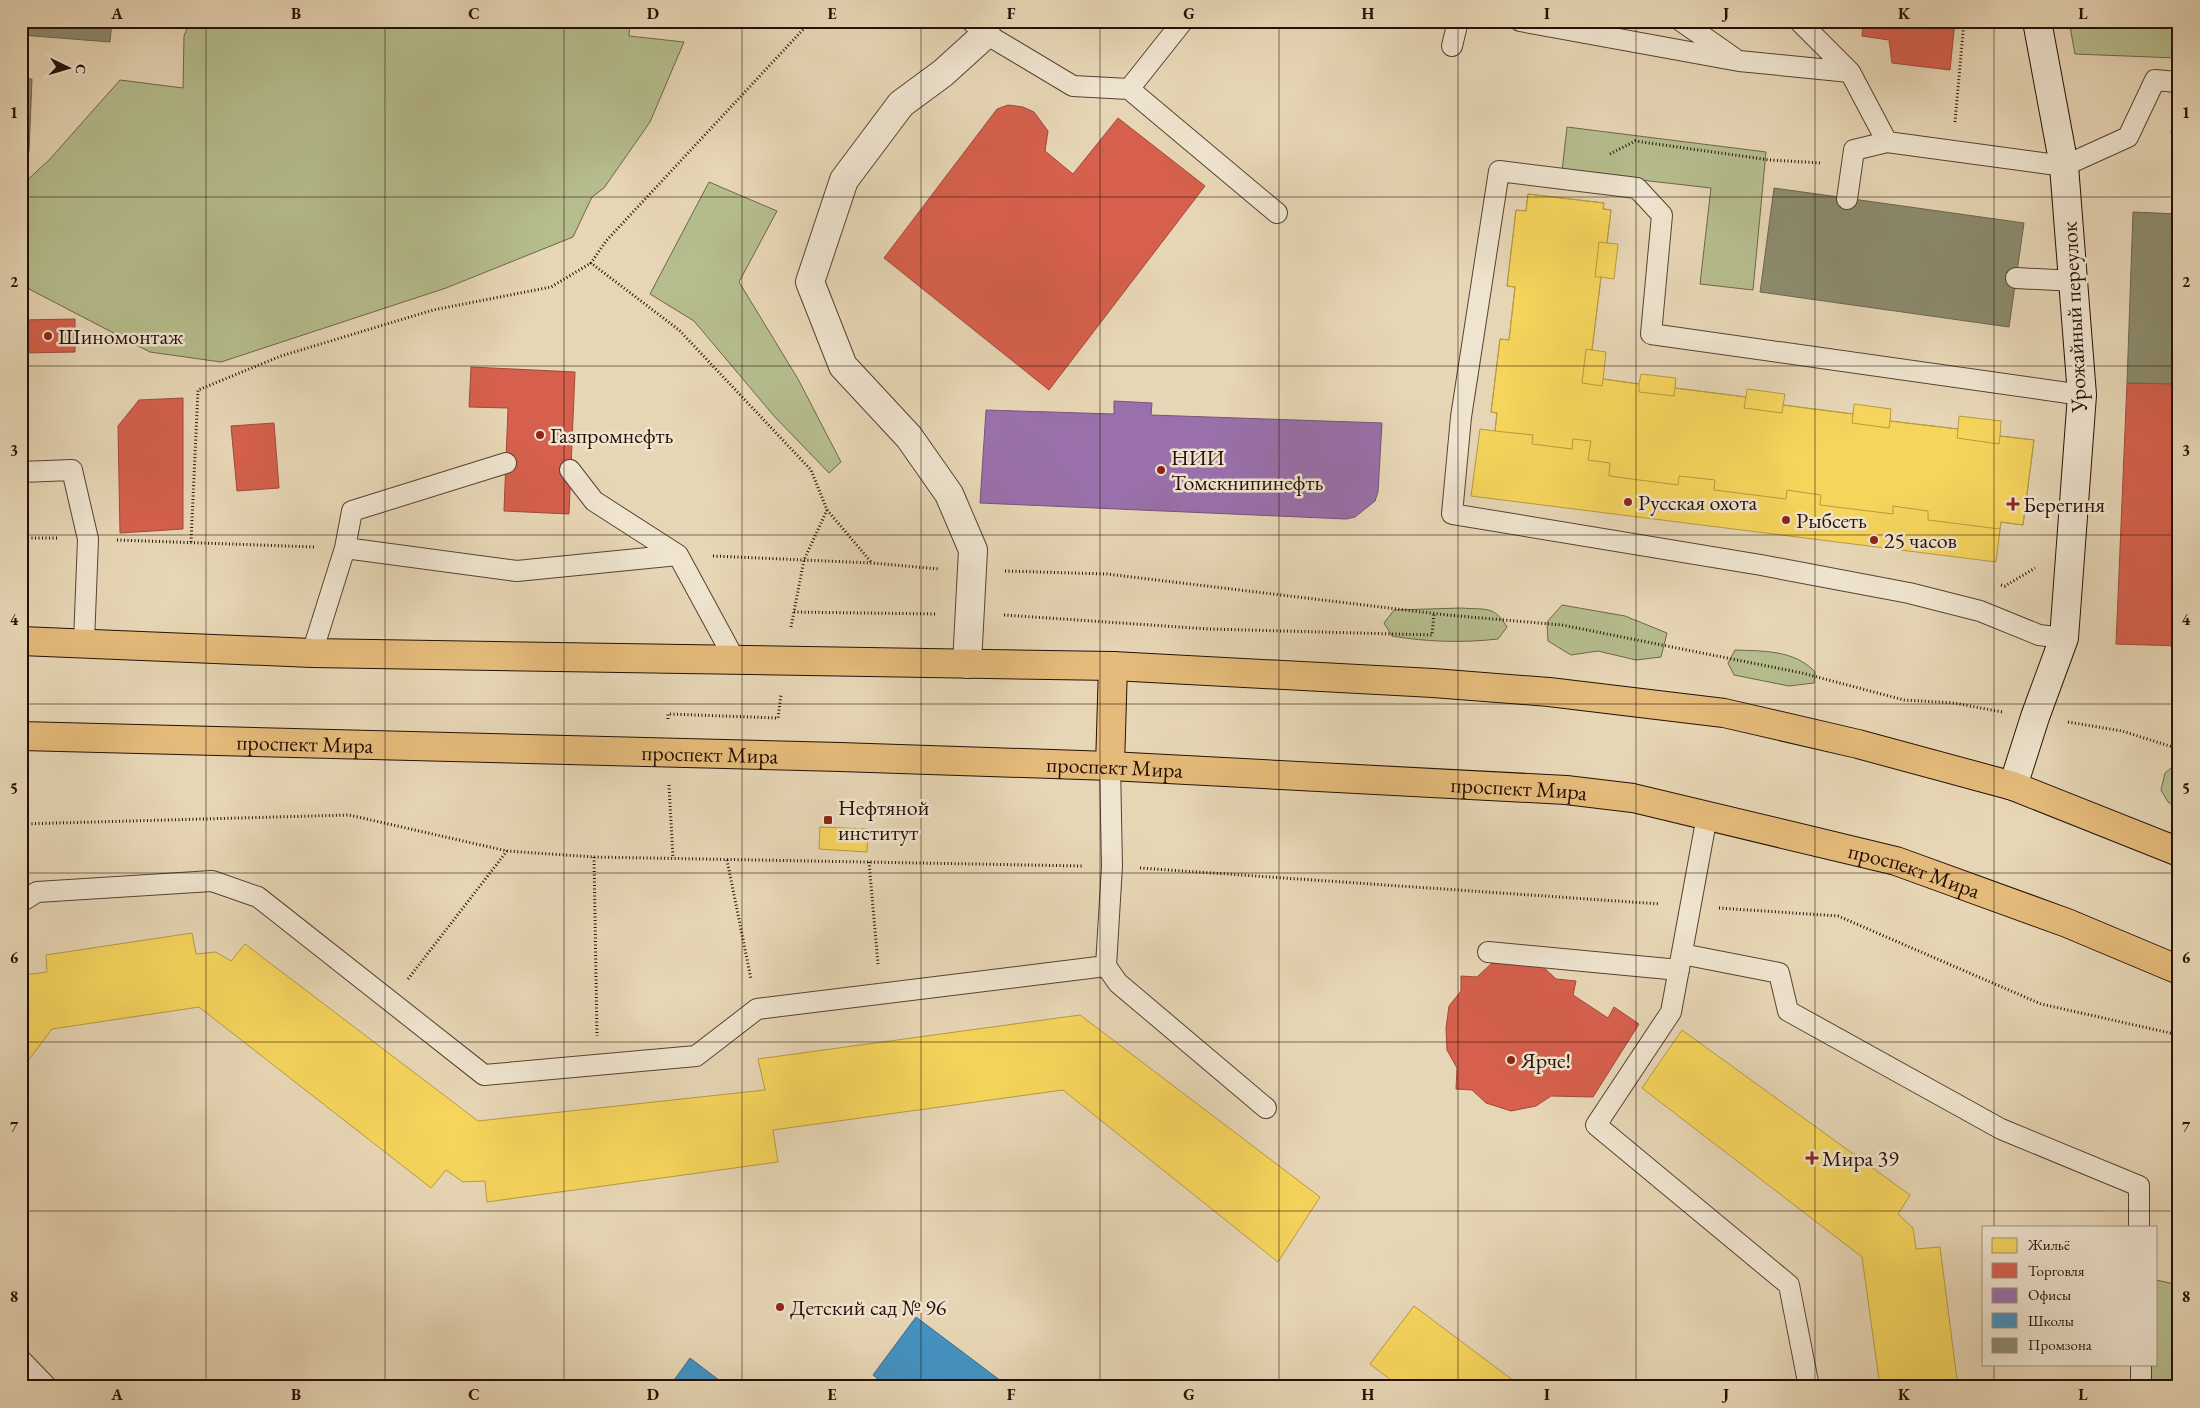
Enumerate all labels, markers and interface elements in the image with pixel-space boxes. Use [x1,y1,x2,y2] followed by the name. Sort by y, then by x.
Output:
[110,3,123,24] text: A
[291,3,301,24] text: B
[468,3,480,24] text: C
[647,3,659,24] text: D
[827,3,837,24] text: E
[1007,3,1016,24] text: F
[1183,3,1195,24] text: G
[1362,3,1375,24] text: H
[1544,3,1550,24] text: I
[1721,3,1729,24] text: J
[1898,3,1911,24] text: K
[2078,3,2088,24] text: L
[42,42,92,92] north arrow
[72,63,90,75] text: С
[10,102,18,123] text: 1
[2182,102,2190,123] text: 1
[2054,220,2094,414] street label: Урожайный переулок
[10,271,19,292] text: 2
[2182,271,2191,292] text: 2
[58,322,184,351] place label: Шиномонтаж
[42,330,54,342] marker: Шиномонтаж
[550,421,674,450] place label: Газпромнефть
[534,429,546,441] marker: Газпромнефть
[10,440,18,461] text: 3
[2182,440,2190,461] text: 3
[1171,443,1323,497] place label: НИИ Томскнипинефть
[1155,464,1167,476] marker: НИИ Томскнипинефть
[1638,488,1758,517] place label: Русская охота
[2023,490,2105,519] place label: Берегиня
[1622,496,1634,508] marker: Русская охота
[2007,498,2019,510] marker: Берегиня
[1796,506,1867,535] place label: Рыбсеть
[1780,514,1792,526] marker: Рыбсеть
[1884,526,1957,555] place label: 25 часов
[1868,534,1880,546] marker: 25 часов
[10,609,19,630] text: 4
[2182,609,2191,630] text: 4
[236,727,374,760] street label: проспект Мира
[641,737,779,770] street label: проспект Мира
[1046,749,1184,784] street label: проспект Мира
[1450,769,1589,807] street label: проспект Мира
[10,778,18,799] text: 5
[2182,778,2190,799] text: 5
[838,793,930,847] place label: Нефтяной институт
[822,814,834,826] marker: Нефтяной институт
[1846,836,1984,905] street label: проспект Мира
[10,947,19,968] text: 6
[2182,947,2191,968] text: 6
[1520,1046,1571,1075] place label: Ярче!
[1505,1054,1517,1066] marker: Ярче!
[10,1116,19,1137] text: 7
[2182,1116,2191,1137] text: 7
[1822,1144,1899,1173] place label: Мира 39
[1806,1152,1818,1164] marker: Мира 39
[1982,1226,2158,1366] legend
[2027,1235,2070,1254] text: Жильё
[2028,1261,2085,1280] text: Торговля
[2028,1285,2071,1304] text: Офисы
[10,1286,18,1307] text: 8
[2182,1286,2190,1307] text: 8
[790,1293,947,1322] place label: Детский сад № 96
[774,1301,786,1313] marker: Детский сад № 96
[2028,1311,2074,1330] text: Школы
[2028,1335,2092,1354] text: Промзона
[110,1384,123,1405] text: A
[291,1384,301,1405] text: B
[468,1384,480,1405] text: C
[647,1384,659,1405] text: D
[827,1384,837,1405] text: E
[1007,1384,1016,1405] text: F
[1183,1384,1195,1405] text: G
[1362,1384,1375,1405] text: H
[1544,1384,1550,1405] text: I
[1721,1384,1729,1405] text: J
[1898,1384,1911,1405] text: K
[2078,1384,2088,1405] text: L

